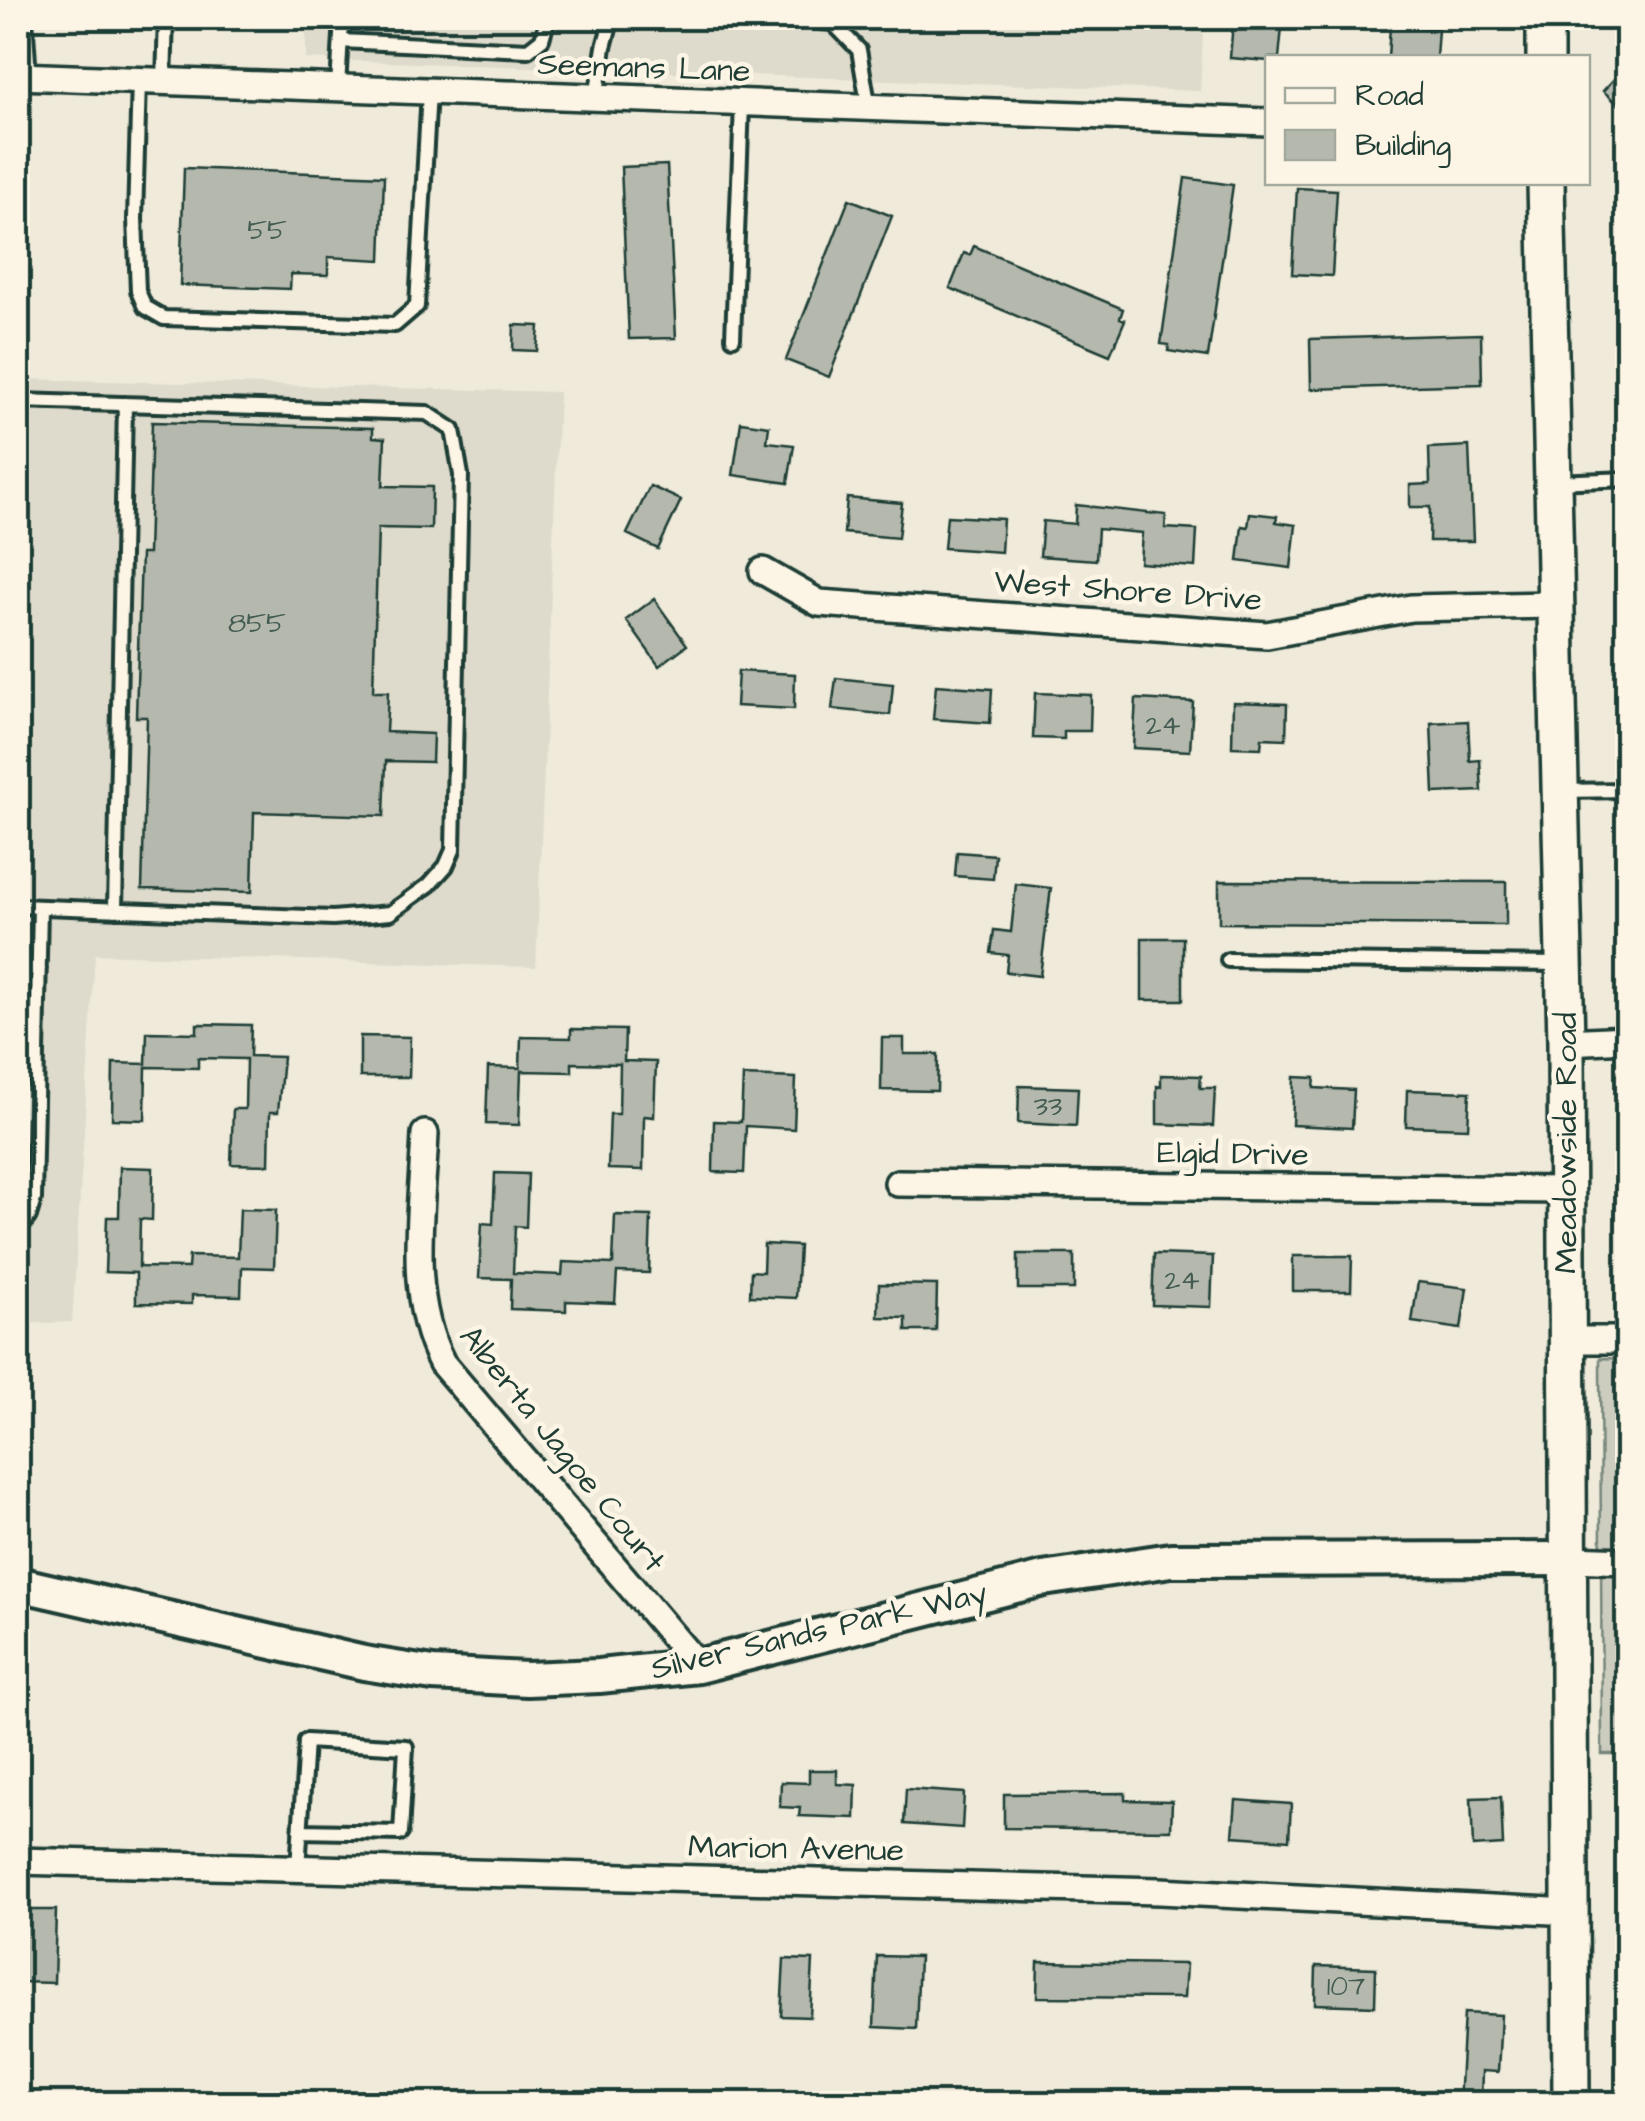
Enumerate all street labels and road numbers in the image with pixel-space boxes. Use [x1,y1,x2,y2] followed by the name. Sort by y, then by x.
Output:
[537,42,751,94] street label: Seemans Lane
[992,559,1264,623] street label: West Shore Drive
[1544,1012,1589,1274] street label: Meadowside Road
[1157,1130,1309,1178] street label: Elgid Drive
[448,1316,676,1582] street label: Alberta Jagoe Court
[646,1570,992,1692] street label: Silver Sands Park Way
[688,1825,904,1873] street label: Marion Avenue

